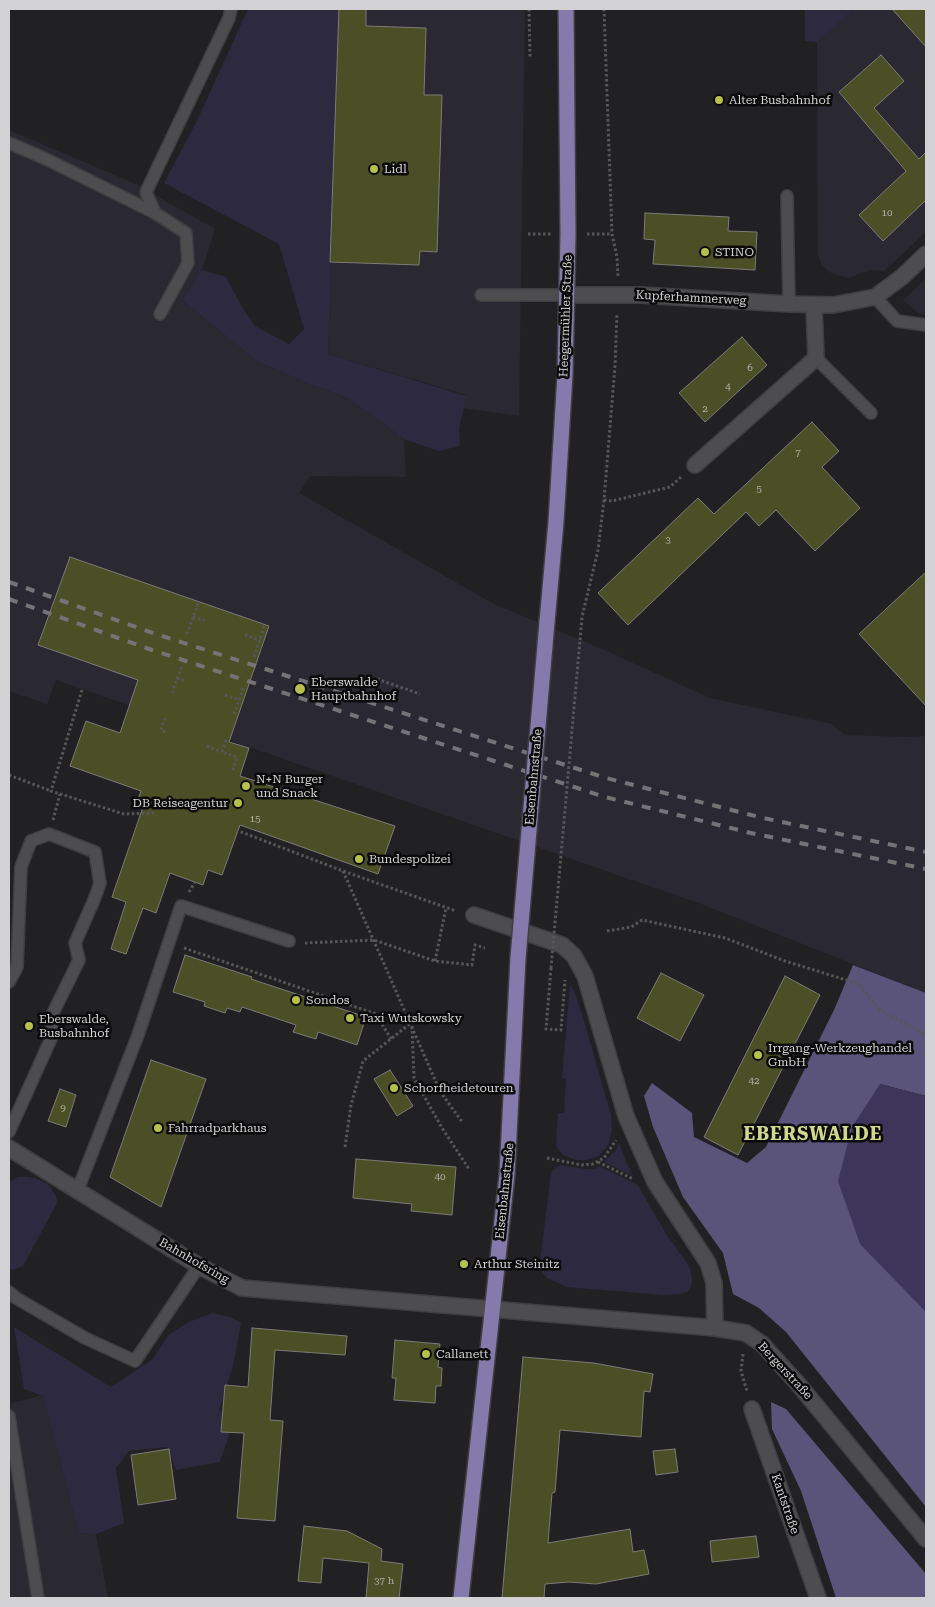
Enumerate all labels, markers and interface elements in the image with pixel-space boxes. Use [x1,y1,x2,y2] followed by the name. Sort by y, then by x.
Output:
[729,93,830,107] place label: Alter Busbahnhof
[713,94,725,106] marker: Alter Busbahnhof
[384,162,407,176] place label: Lidl
[368,163,380,175] marker: Lidl
[881,207,893,219] house number: 10
[715,245,754,259] place label: STINO
[699,246,711,258] marker: STINO
[557,255,575,377] street label: Heegermühler Straße
[635,288,747,308] street label: Kupferhammerweg
[747,362,753,374] house number: 6
[725,381,731,393] house number: 4
[702,403,708,415] house number: 2
[795,447,801,459] house number: 7
[756,483,762,495] house number: 5
[665,534,671,546] house number: 3
[311,675,396,703] place label: Eberswalde Hauptbahnhof
[293,682,307,696] marker: Eberswalde Hauptbahnhof
[523,728,545,826] street label: Eisenbahnstraße
[256,772,323,800] place label: N+N Burger und Snack
[240,780,252,792] marker: N+N Burger und Snack
[133,796,228,810] place label: DB Reiseagentur
[232,797,244,809] marker: DB Reiseagentur
[249,813,261,825] house number: 15
[369,852,451,866] place label: Bundespolizei
[353,853,365,865] marker: Bundespolizei
[306,993,350,1007] place label: Sondos
[290,994,302,1006] marker: Sondos
[360,1011,462,1025] place label: Taxi Wutskowsky
[39,1012,109,1040] place label: Eberswalde, Busbahnhof
[344,1012,356,1024] marker: Taxi Wutskowsky
[23,1020,35,1032] marker: Eberswalde, Busbahnhof
[768,1041,912,1069] place label: Irrgang-Werkzeughandel GmbH
[752,1049,764,1061] marker: Irrgang-Werkzeughandel GmbH
[748,1075,760,1087] house number: 42
[404,1081,513,1095] place label: Schorfheidetouren
[388,1082,400,1094] marker: Schorfheidetouren
[60,1102,66,1114] house number: 9
[168,1121,267,1135] place label: Fahrradparkhaus
[152,1122,164,1134] marker: Fahrradparkhaus
[742,1124,884,1146] district label: EBERSWALDE
[493,1142,517,1240] street label: Eisenbahnstraße
[434,1171,446,1183] house number: 40
[156,1235,232,1287] street label: Bahnhofsring
[474,1257,559,1271] place label: Arthur Steinitz
[458,1258,470,1270] marker: Arthur Steinitz
[755,1339,815,1403] street label: Bergerstraße
[436,1347,488,1361] place label: Callanett
[420,1348,432,1360] marker: Callanett
[768,1472,802,1536] street label: Kantstraße
[374,1575,394,1587] house number: 37 h

